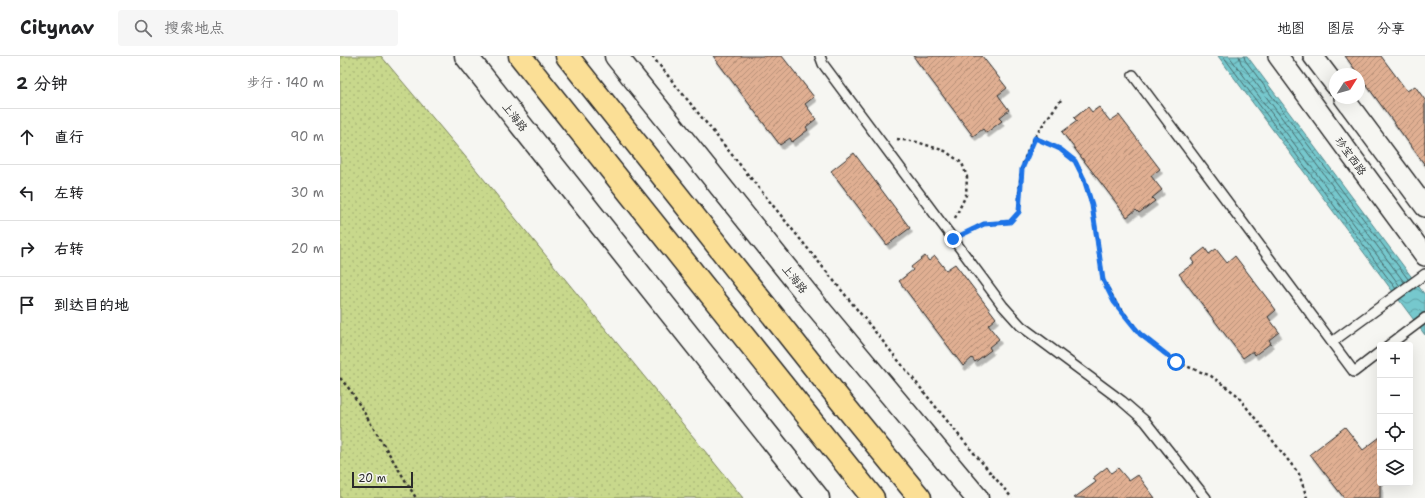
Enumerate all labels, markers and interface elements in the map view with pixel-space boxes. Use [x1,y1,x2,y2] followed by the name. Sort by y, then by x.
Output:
[118,10,398,46] search box
[20,15,94,40] text: Citynav
[132,17,154,39] icon: search
[164,18,224,38] text: 搜索地点
[1277,19,1305,37] text: 地图
[1327,19,1355,37] text: 图层
[1377,19,1405,37] text: 分享
[1329,68,1365,104] north arrow
[16,72,68,94] text: 2 分钟
[247,74,324,91] text: 步行 · 140 m
[499,100,531,135] street label: 上海路
[16,126,38,148] icon: ahead
[54,127,84,147] text: 直行
[290,128,324,145] text: 90 m
[1332,134,1370,179] street label: 珍宝西路
[16,182,38,204] icon: left
[54,183,84,203] text: 左转
[290,184,324,201] text: 30 m
[944,230,962,248] route end
[16,238,38,260] icon: right
[54,239,84,259] text: 右转
[291,240,324,257] text: 20 m
[778,262,811,297] street label: 上海路
[16,294,38,316] icon: arrive
[54,295,129,315] text: 到达目的地
[1377,342,1413,486] map controls
[1377,342,1413,378] button: +
[1167,353,1185,371] route start
[1377,378,1413,414] button: −
[1377,414,1413,450] button: locate
[1377,450,1413,486] button: layers
[352,470,413,489] scale bar
[358,471,386,486] text: 20 m

